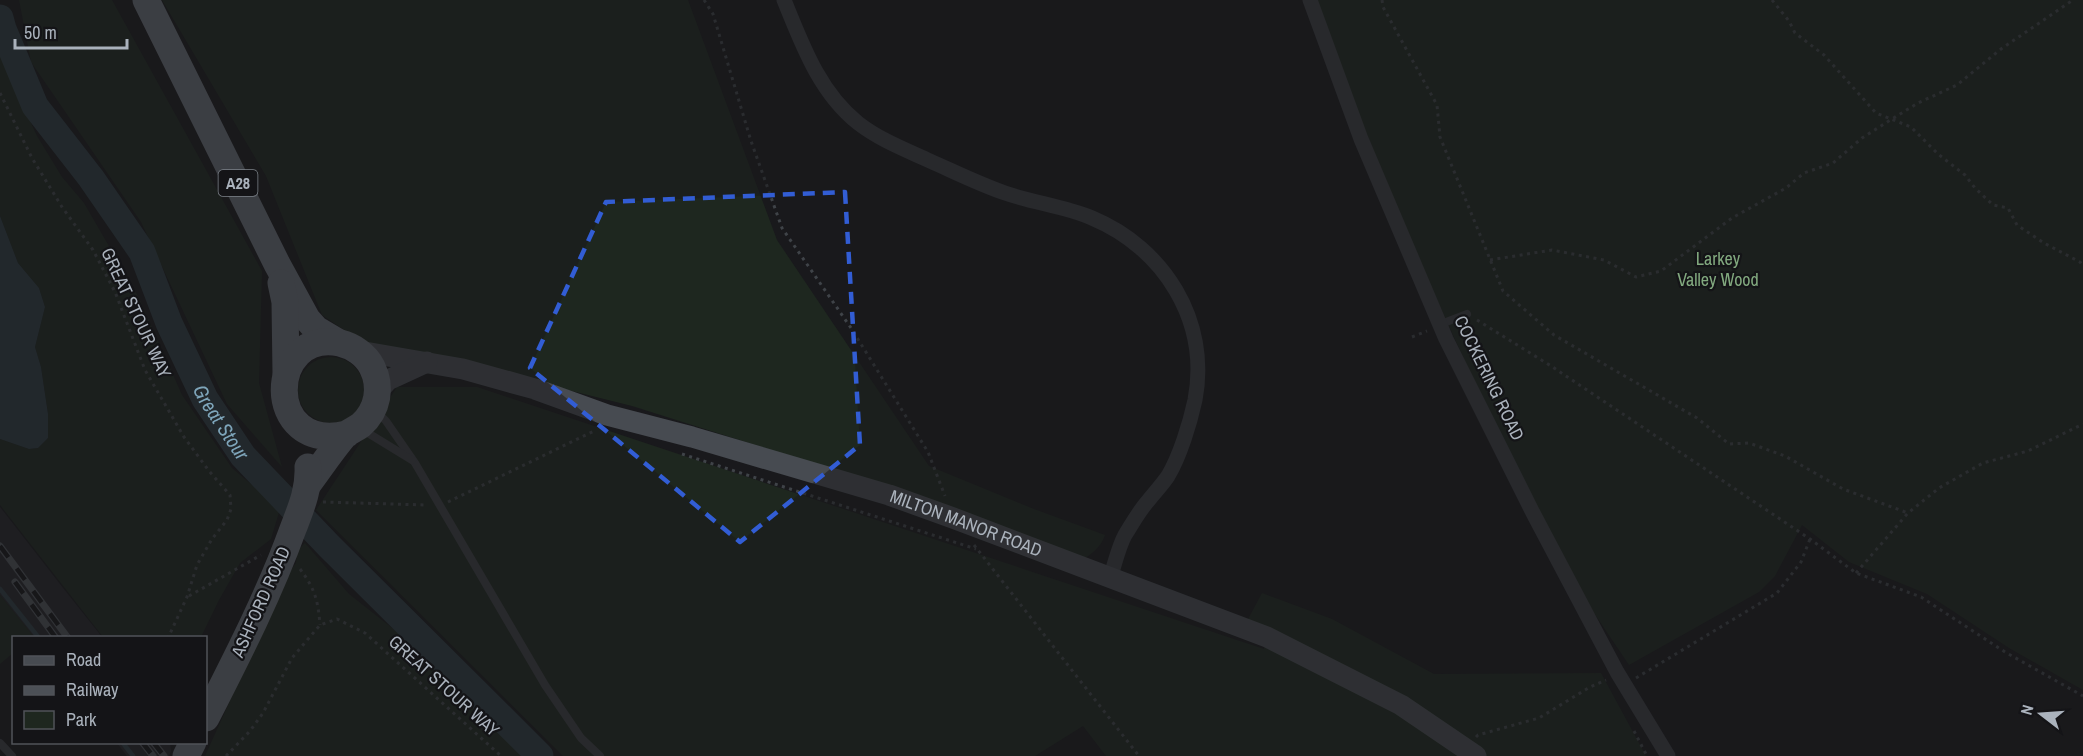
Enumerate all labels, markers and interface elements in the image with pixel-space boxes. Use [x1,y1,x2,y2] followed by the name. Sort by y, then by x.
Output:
[15,12,128,50] scale bar
[24,20,57,45] text: 50 m
[218,170,258,196] road number: A28
[95,244,178,382] street label: GREAT STOUR WAY
[1677,246,1759,292] park label: Larkey Valley Wood
[1448,311,1531,444] street label: COCKERING ROAD
[187,380,256,465] water label: Great Stour
[887,483,1046,563] street label: MILTON MANOR ROAD
[225,542,296,662] street label: ASHFORD ROAD
[384,629,505,742] street label: GREAT STOUR WAY
[12,636,207,744] legend
[66,647,101,672] text: Road
[66,677,119,702] text: Railway
[2011,684,2071,744] north arrow
[2015,702,2039,717] text: N
[66,707,97,732] text: Park

